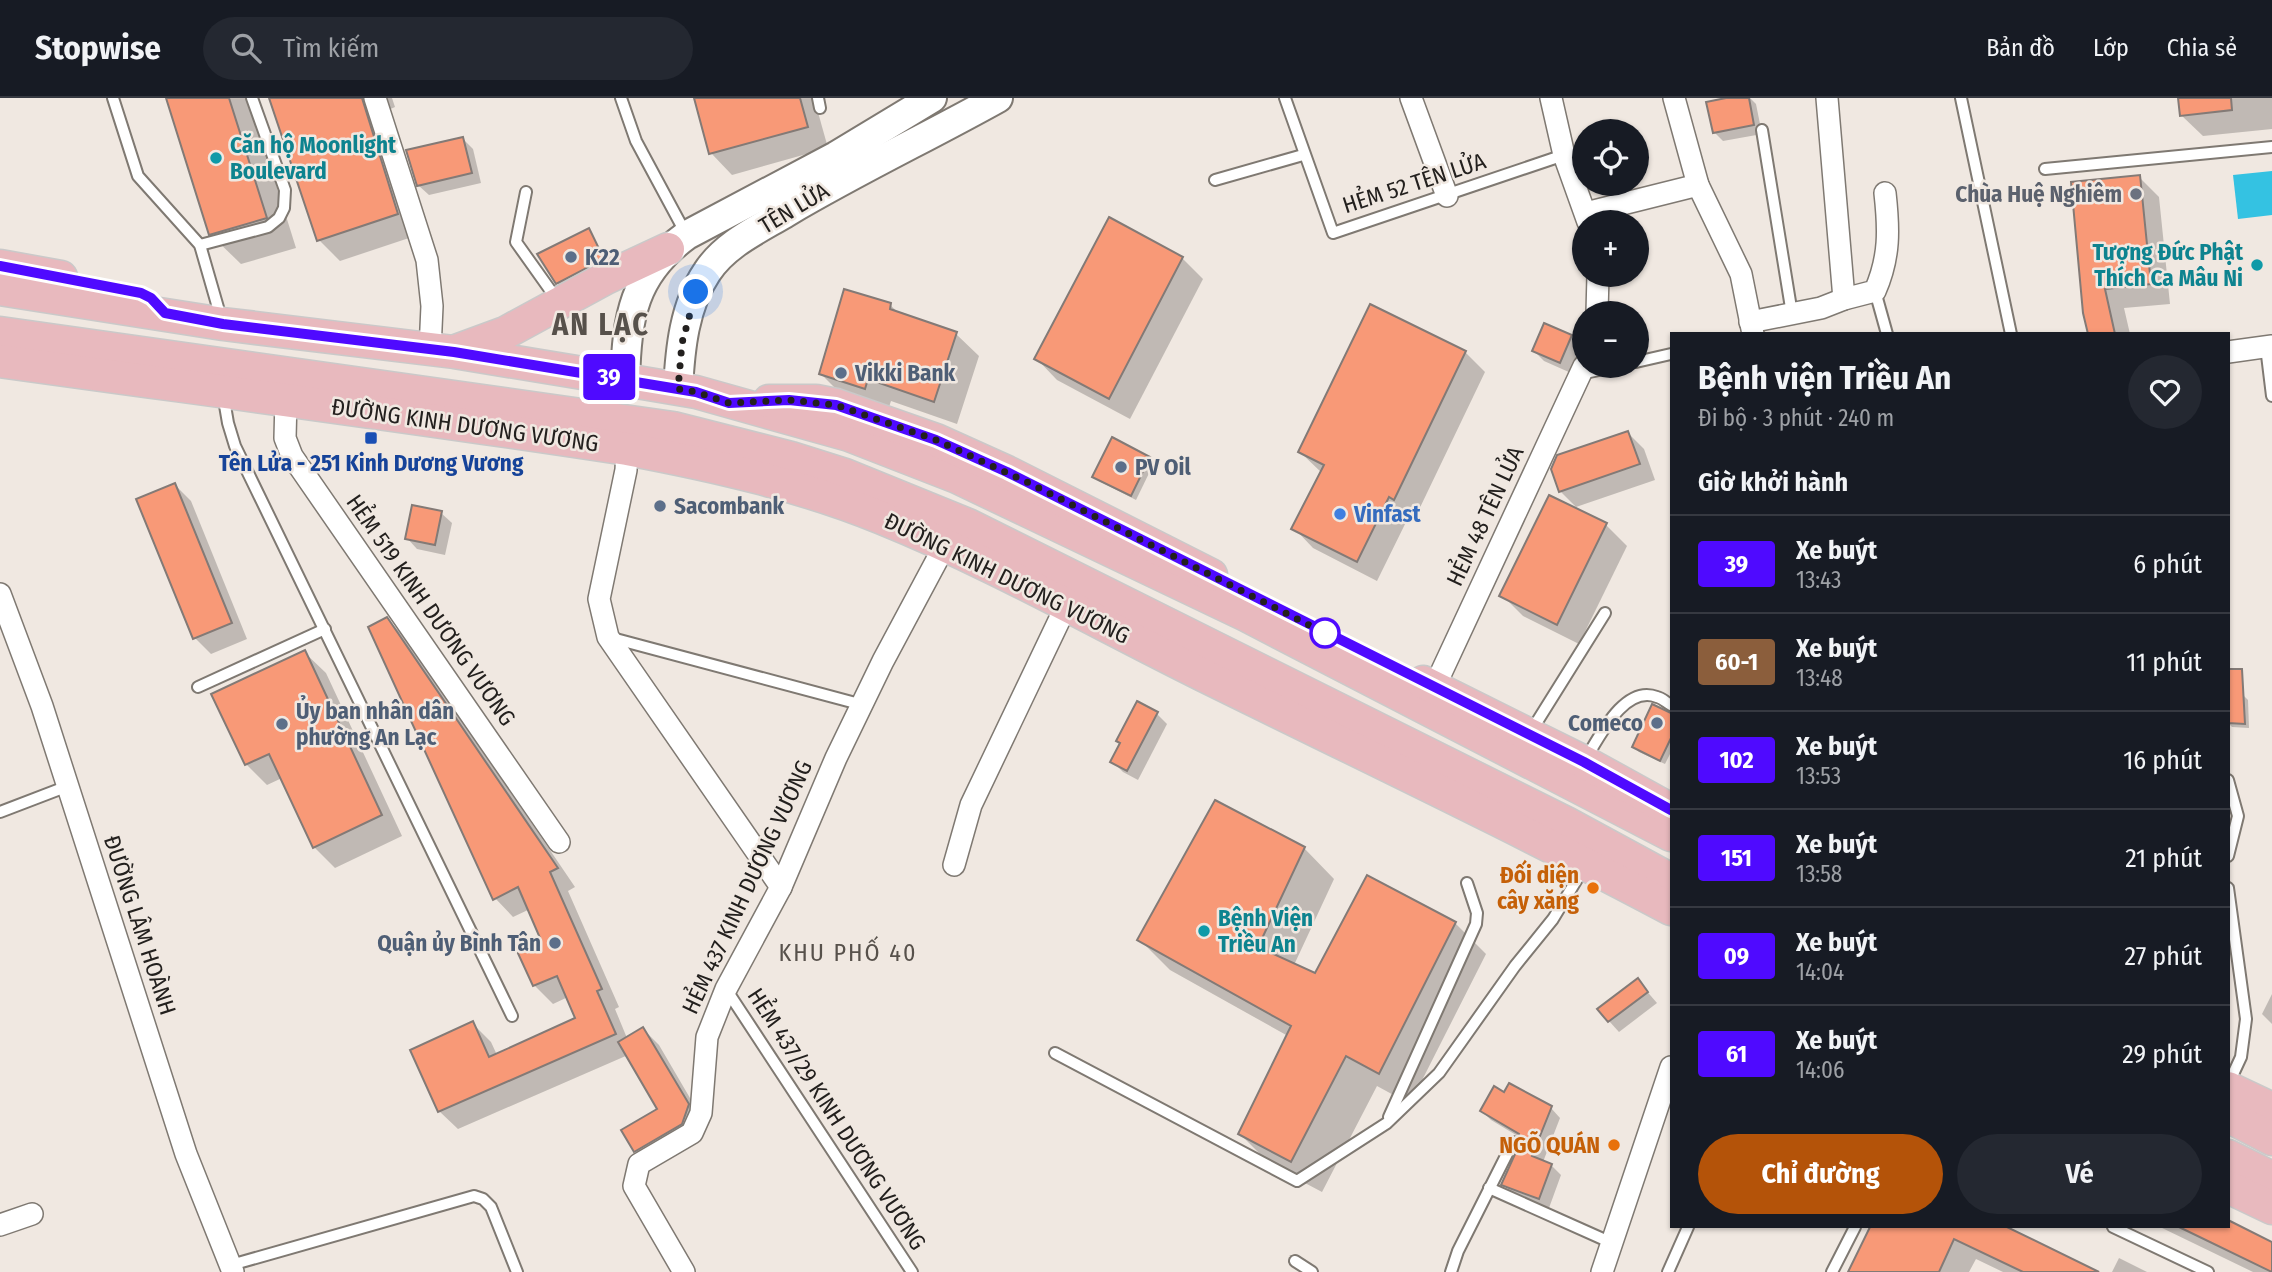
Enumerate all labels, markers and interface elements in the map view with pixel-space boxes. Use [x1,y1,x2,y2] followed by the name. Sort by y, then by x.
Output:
[203,17,693,80] search box
[35,28,161,68] text: Stopwise
[227,29,265,67] icon: search
[283,33,379,64] text: Tìm kiếm
[1986,34,2055,62] text: Bản đồ
[2093,34,2129,62] text: Lớp
[2167,34,2237,62] text: Chia sẻ
[1572,119,1649,378] map controls
[1572,119,1649,196] button: locate
[230,131,397,185] place label: Căn hộ Moonlight Boulevard
[1338,144,1489,219] street label: HẺM 52 TÊN LỬA
[208,150,224,166] marker: Căn hộ Moonlight Boulevard
[752,174,834,240] street label: TÊN LỬA
[1955,180,2122,208] place label: Chùa Huệ Nghiêm
[2128,186,2144,202] marker: Chùa Huệ Nghiêm
[1572,210,1649,287] button: +
[2092,238,2244,292] place label: Tượng Đức Phật Thích Ca Mâu Ni
[585,243,620,271] place label: K22
[563,249,579,265] marker: K22
[2249,257,2265,273] marker: Tượng Đức Phật Thích Ca Mâu Ni
[678,274,713,309] your location
[1572,301,1649,378] button: −
[551,307,650,343] district label: AN LẠC
[578,354,640,400] line badge: 39
[2128,355,2202,429] button: heart
[1698,358,1951,398] text: Bệnh viện Triều An
[854,359,956,387] place label: Vikki Bank
[597,363,621,391] text: 39
[833,365,849,381] marker: Vikki Bank
[330,392,600,458] street label: ĐƯỜNG KINH DƯƠNG VƯƠNG
[1698,404,1894,432] text: Đi bộ · 3 phút · 240 m
[363,430,379,446] marker: Tên Lửa - 251 Kinh Dương Vương
[1438,440,1530,590] street label: HẺM 48 TÊN LỬA
[219,449,524,477] place label: Tên Lửa - 251 Kinh Dương Vương
[1135,453,1191,481] place label: PV Oil
[1113,459,1129,475] marker: PV Oil
[1698,467,1848,498] text: Giờ khởi hành
[340,487,524,731] street label: HẺM 519 KINH DƯƠNG VƯƠNG
[674,492,785,520] place label: Sacombank
[652,498,668,514] marker: Sacombank
[1353,500,1422,528] place label: Vinfast
[880,506,1134,650] street label: ĐƯỜNG KINH DƯƠNG VƯƠNG
[1332,506,1348,522] marker: Vinfast
[1796,535,1877,566] text: Xe buýt
[2133,549,2202,580] text: 6 phút
[1725,550,1748,578] text: 39
[1796,566,1841,594] text: 13:43
[1310,618,1340,648] unlabelled marker
[1796,633,1877,664] text: Xe buýt
[2126,647,2202,678] text: 11 phút
[1715,648,1758,676] text: 60-1
[1796,664,1843,692] text: 13:48
[296,695,454,751] place label: Ủy ban nhân dân phường An Lạc
[1568,709,1643,737] place label: Comeco
[1649,715,1665,731] marker: Comeco
[274,716,290,732] marker: Ủy ban nhân dân phường An Lạc
[1796,731,1877,762] text: Xe buýt
[2123,745,2202,776] text: 16 phút
[1719,746,1754,774] text: 102
[673,755,818,1018] street label: HẺM 437 KINH DƯƠNG VƯƠNG
[1796,762,1841,790] text: 13:53
[1796,829,1877,860] text: Xe buýt
[98,831,183,1018] street label: ĐƯỜNG LÂM HOÀNH
[2125,843,2202,874] text: 21 phút
[1721,844,1752,872] text: 151
[1497,859,1580,915] place label: Đối diện cây xăng
[1796,860,1842,888] text: 13:58
[1585,880,1601,896] marker: Đối diện cây xăng
[1218,904,1313,958] place label: Bệnh Viện Triều An
[1196,923,1212,939] marker: Bệnh Viện Triều An
[1796,927,1877,958] text: Xe buýt
[377,929,541,957] place label: Quận ủy Bình Tân
[547,935,563,951] marker: Quận ủy Bình Tân
[779,935,917,967] district label: KHU PHỐ 40
[2124,941,2202,972] text: 27 phút
[1724,942,1749,970] text: 09
[1796,958,1844,986] text: 14:04
[742,981,935,1255] street label: HẺM 437/29 KINH DƯƠNG VƯƠNG
[1796,1025,1877,1056] text: Xe buýt
[2122,1039,2202,1070] text: 29 phút
[1726,1040,1747,1068] text: 61
[1796,1056,1844,1084] text: 14:06
[1499,1130,1600,1159] place label: NGÕ QUÁN
[1698,1134,1943,1214] button: Chỉ đường
[1957,1134,2202,1214] button: Vé
[1606,1137,1622,1153] marker: NGÕ QUÁN

